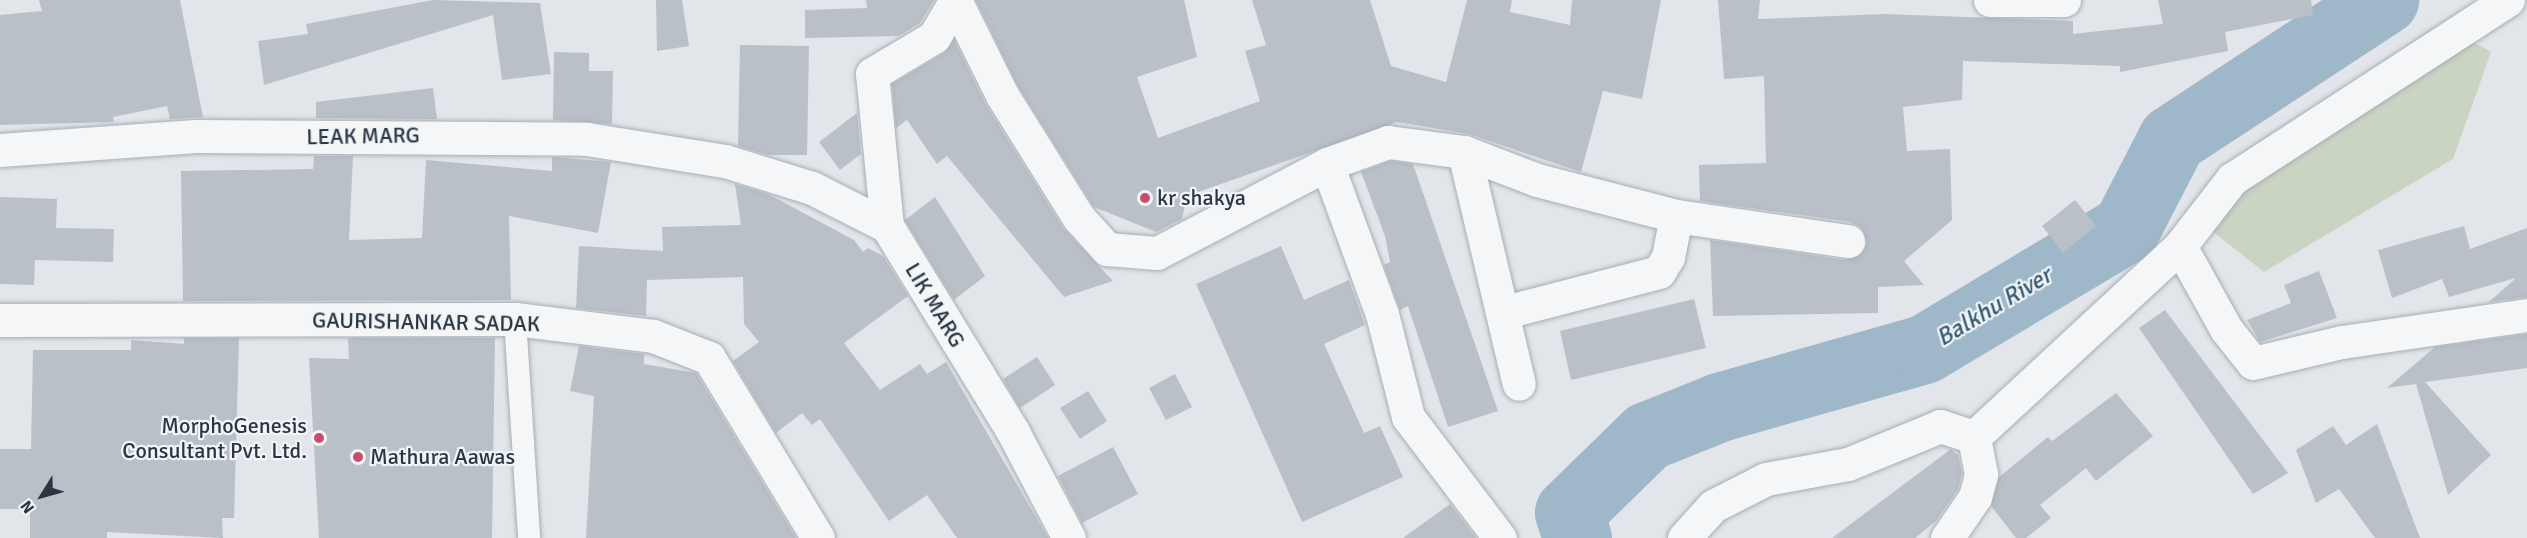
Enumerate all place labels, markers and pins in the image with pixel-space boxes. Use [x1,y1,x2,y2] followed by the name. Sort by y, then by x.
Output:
[1157,185,1246,211] place label: kr shakya
[1138,191,1152,205] marker: kr shakya
[122,412,307,464] place label: MorphoGenesis Consultant Pvt. Ltd.
[312,431,326,445] marker: MorphoGenesis Consultant Pvt. Ltd.
[370,444,515,470] place label: Mathura Aawas
[351,450,365,464] marker: Mathura Aawas

